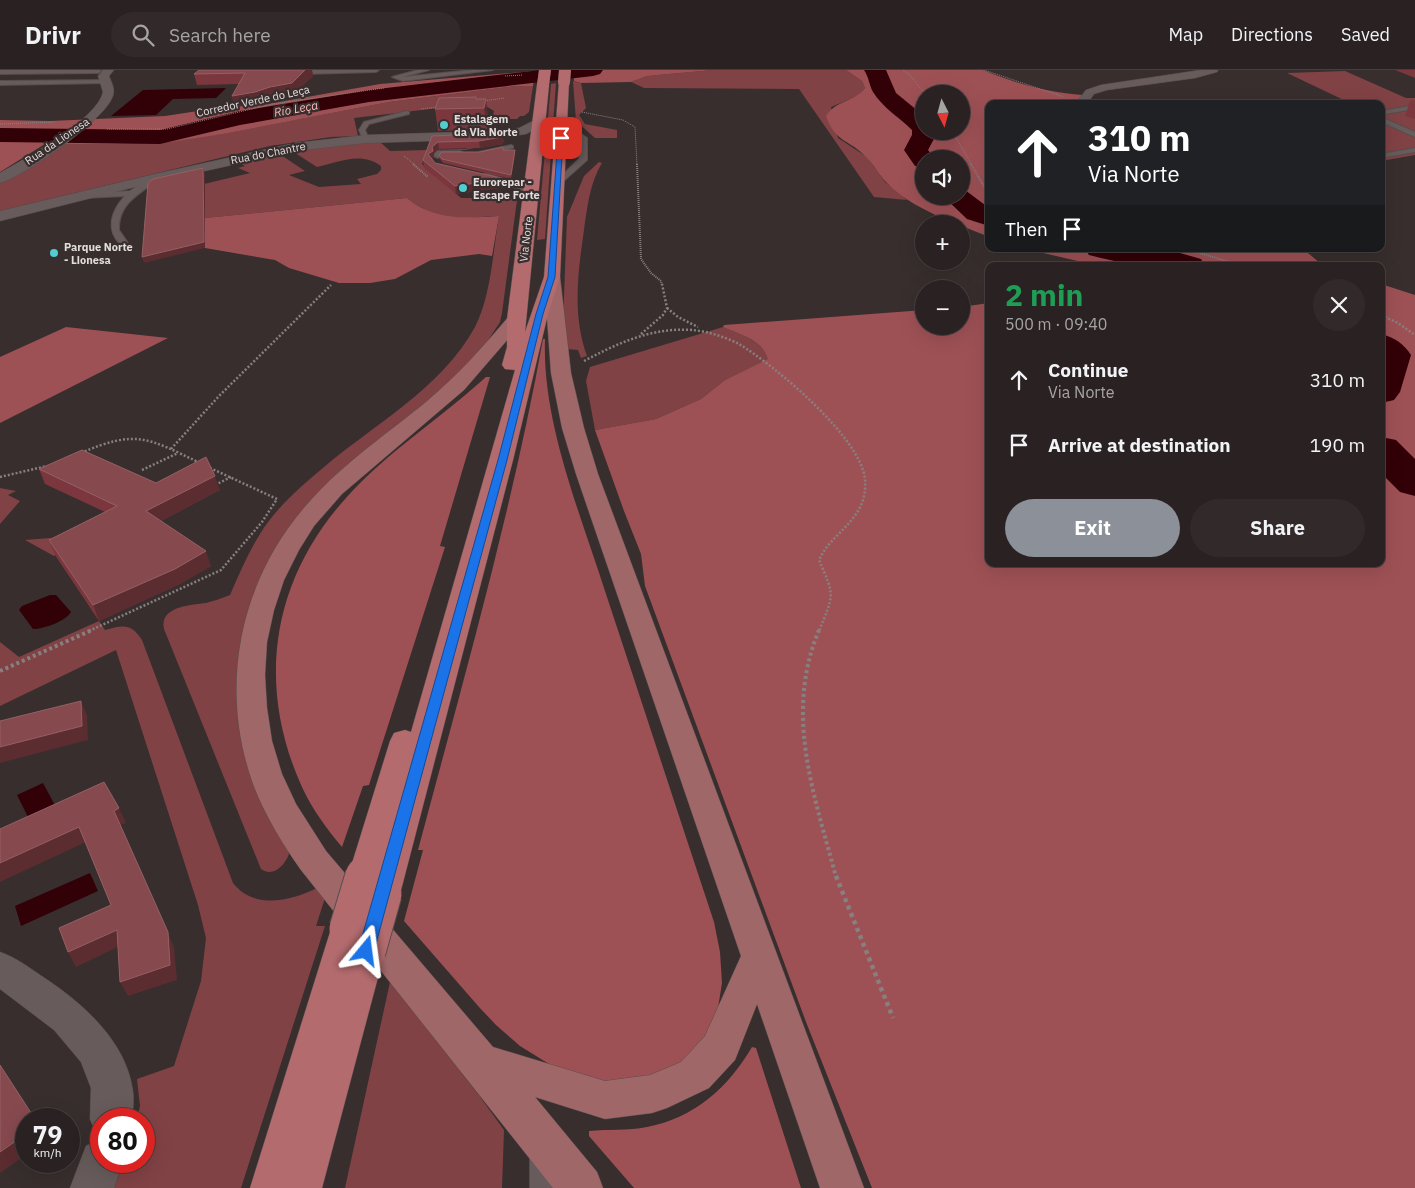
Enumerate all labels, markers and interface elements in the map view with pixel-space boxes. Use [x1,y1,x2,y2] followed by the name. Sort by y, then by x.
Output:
[111,12,461,57] search box
[25,19,81,51] text: Drivr
[129,21,157,49] icon: search
[169,23,271,47] text: Search here
[1168,23,1203,46] text: Map
[1231,23,1313,46] text: Directions
[1341,23,1390,46] text: Saved
[195,82,311,120] street label: Corredor Verde do Leça
[915,85,970,140] north arrow
[915,85,970,335] map controls
[273,97,319,120] water label: Rio Leça
[454,112,518,139] place label: Estalagem da Via Norte
[22,114,92,168] street label: Rua da Lionesa
[1088,115,1191,161] text: 310 m
[540,117,582,159] pin
[438,119,450,131] marker: Estalagem da Via Norte
[1005,120,1070,185] icon: ahead
[547,124,575,152] icon: arrive
[229,139,307,167] street label: Rua do Chantre
[915,150,970,205] button: sound
[1088,159,1180,188] text: Via Norte
[473,175,540,202] place label: Eurorepar - Escape Forte
[457,182,469,194] marker: Eurorepar - Escape Forte
[516,215,536,263] street label: Via Norte
[915,215,970,270] button: +
[1058,215,1086,243] icon: arrive
[1005,217,1048,241] text: Then
[64,240,133,267] place label: Parque Norte - Lionesa
[48,247,60,259] marker: Parque Norte - Lionesa
[1005,275,1083,314] text: 2 min
[1313,279,1365,331] button: close
[915,280,970,335] button: −
[1005,314,1107,334] text: 500 m · 09:40
[1048,358,1128,382] text: Continue
[1005,366,1033,394] icon: ahead
[1310,368,1365,392] text: 310 m
[1048,382,1115,402] text: Via Norte
[1005,431,1033,459] icon: arrive
[1048,433,1231,457] text: Arrive at destination
[1310,433,1365,457] text: 190 m
[1005,499,1180,557] button: Exit
[1190,499,1365,557] button: Share
[339,924,391,976] position arrow
[90,1108,155,1173] speed limit sign: 80
[32,1118,63,1151] text: 79
[33,1145,62,1160] text: km/h

